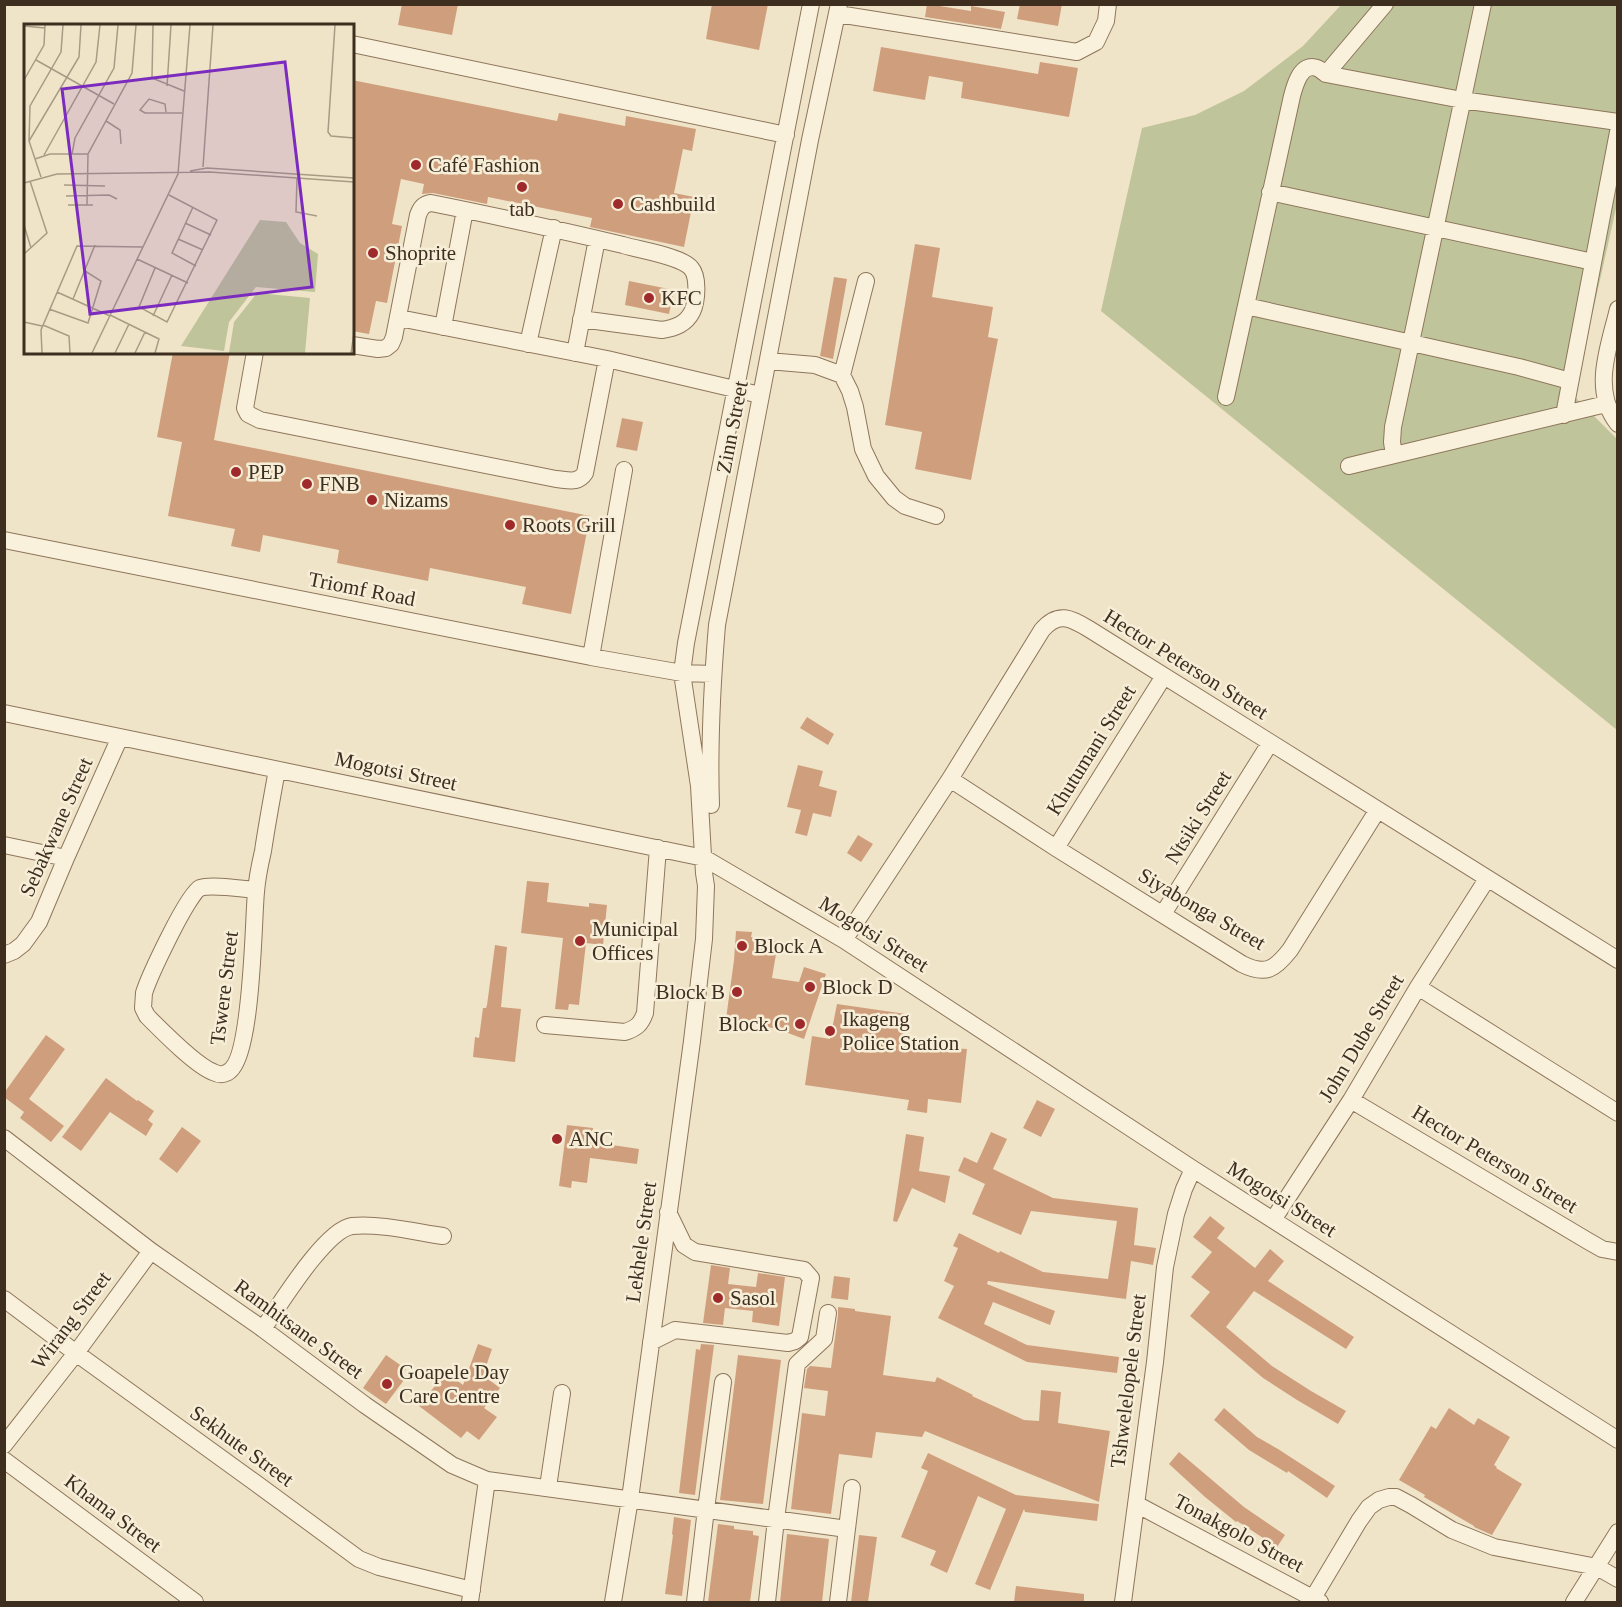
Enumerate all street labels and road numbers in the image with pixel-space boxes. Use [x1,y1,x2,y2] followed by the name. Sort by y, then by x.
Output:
[711,378,753,475] street label: Zinn Street
[307,567,418,611] street label: Triomf Road
[1100,604,1273,724] street label: Hector Peterson Street
[1041,680,1141,819] street label: Khutumani Street
[333,746,459,796] street label: Mogotsi Street
[15,754,98,900] street label: Sebakwane Street
[1160,766,1236,868] street label: Ntsiki Street
[1134,863,1270,955] street label: Siyabonga Street
[815,891,933,977] street label: Mogotsi Street
[205,930,243,1046] street label: Tswere Street
[1313,970,1409,1106] street label: John Dube Street
[1408,1100,1582,1218] street label: Hector Peterson Street
[1223,1156,1341,1242] street label: Mogotsi Street
[621,1180,661,1304] street label: Lekhele Street
[26,1266,116,1374] street label: Wirang Street
[230,1274,368,1384] street label: Ramhitsane Street
[1105,1292,1151,1469] street label: Tshwelelopele Street
[186,1400,298,1492] street label: Sekhute Street
[60,1469,166,1557] street label: Khama Street
[1170,1489,1308,1577] street label: Tonakgolo Street

